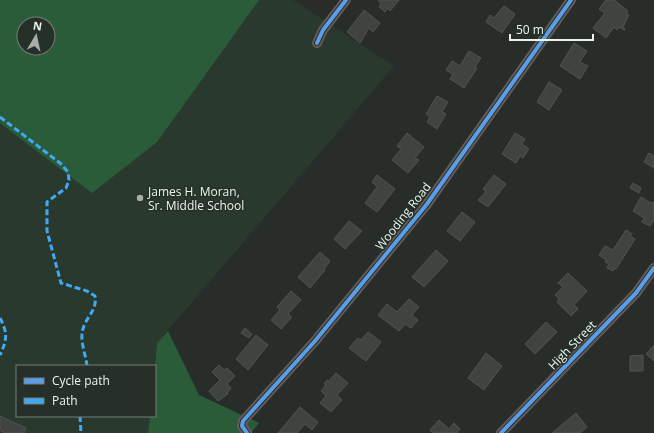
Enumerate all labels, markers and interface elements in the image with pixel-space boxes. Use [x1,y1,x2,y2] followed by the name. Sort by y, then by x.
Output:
[16,16,56,56] north arrow
[510,16,593,42] scale bar
[32,18,43,34] text: N
[516,21,544,38] text: 50 m
[371,179,435,253] street label: Wooding Road
[147,183,244,214] place label: James H. Moran, Sr. Middle School
[135,193,145,203] marker: James H. Moran, Sr. Middle School
[544,317,600,373] street label: High Street
[16,365,156,417] legend
[52,372,110,389] text: Cycle path
[52,392,78,409] text: Path

